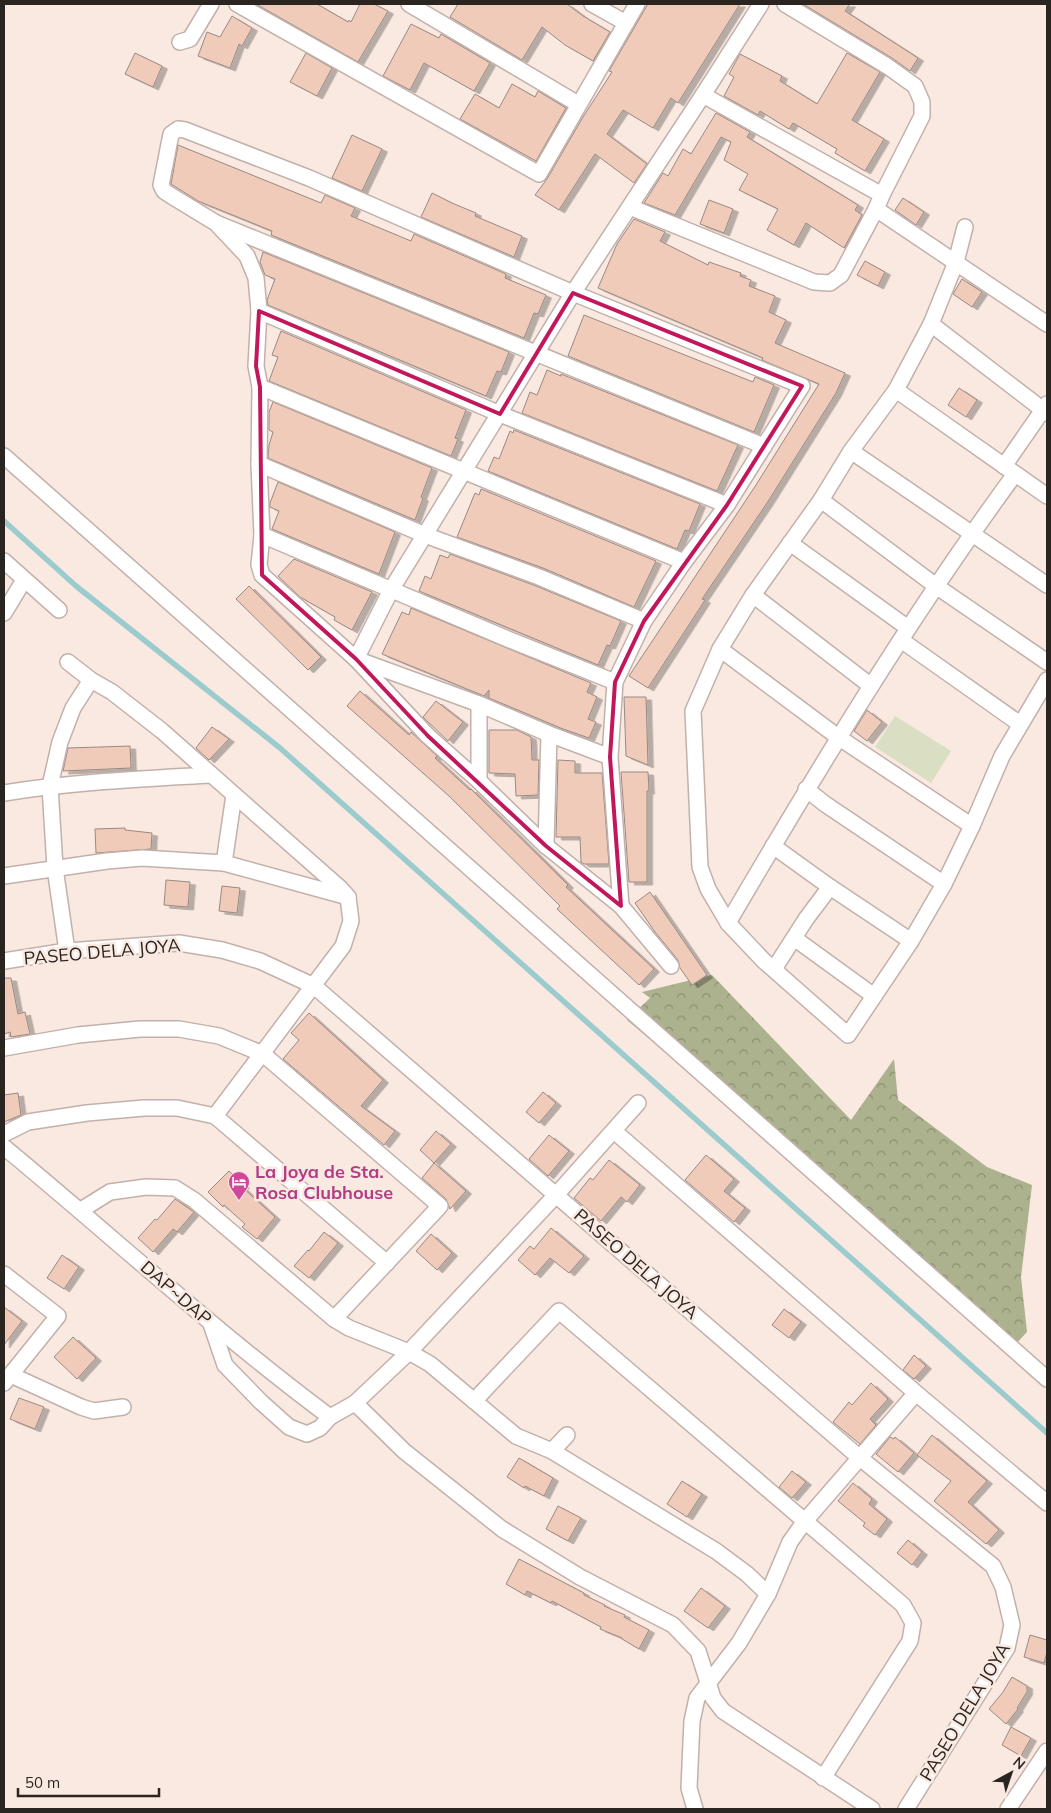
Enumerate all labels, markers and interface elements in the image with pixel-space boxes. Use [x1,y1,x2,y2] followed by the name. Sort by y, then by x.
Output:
[23,933,181,970] street label: PASEO DELA JOYA
[255,1160,393,1204] place label: La Joya de Sta. Rosa Clubhouse
[227,1170,251,1201] hotel icon: La Joya de Sta. Rosa Clubhouse
[569,1203,703,1324] street label: PASEO DELA JOYA
[136,1255,217,1330] street label: DAP~DAP
[914,1638,1015,1785] street label: PASEO DELA JOYA
[986,1748,1036,1798] north arrow
[1010,1753,1029,1773] text: N
[18,1766,159,1798] scale bar
[25,1773,60,1792] text: 50 m

